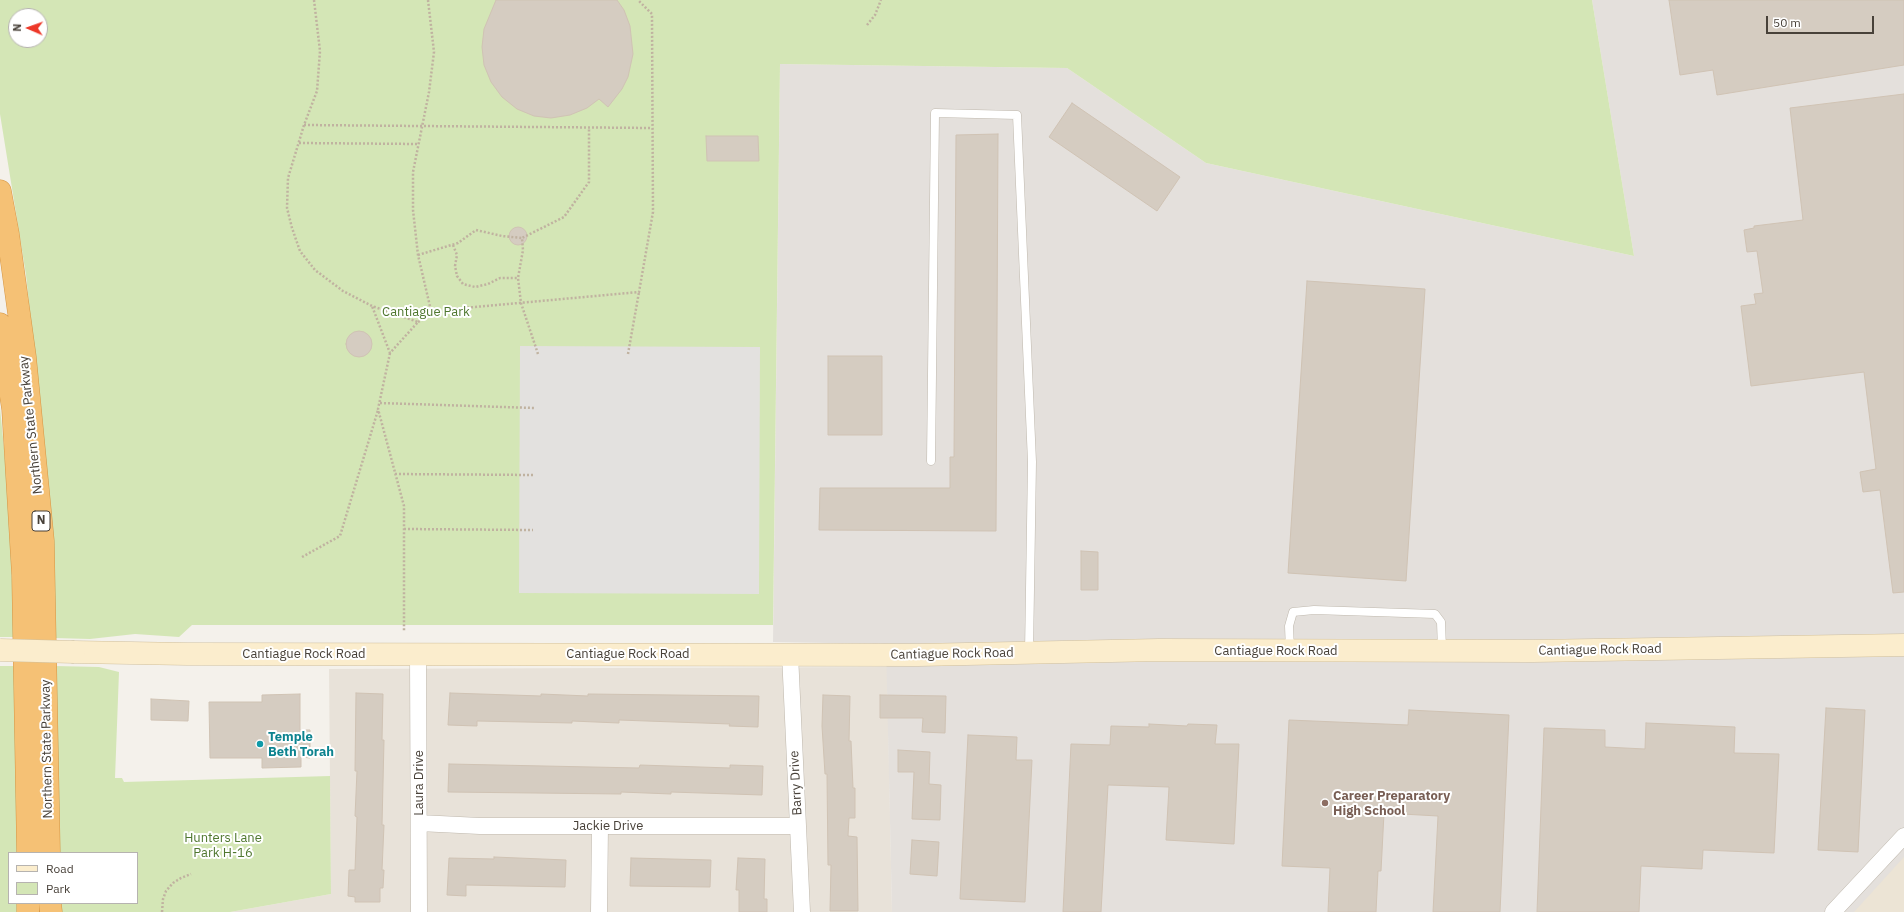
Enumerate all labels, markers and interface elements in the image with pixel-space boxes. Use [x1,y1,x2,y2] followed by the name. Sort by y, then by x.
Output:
[8,8,48,48] north arrow
[1768,8,1876,34] scale bar
[1773,15,1801,30] text: 50 m
[10,23,24,32] text: N
[382,304,470,320] park label: Cantiague Park
[16,355,46,495] street label: Northern State Parkway
[32,511,50,531] road number: N
[1538,641,1662,659] street label: Cantiague Rock Road
[1214,643,1338,659] street label: Cantiague Rock Road
[890,645,1014,663] street label: Cantiague Rock Road
[242,646,366,662] street label: Cantiague Rock Road
[566,646,690,662] street label: Cantiague Rock Road
[38,679,56,819] street label: Northern State Parkway
[268,729,334,760] place label: Temple Beth Torah
[255,739,265,749] marker: Temple Beth Torah
[411,750,427,816] street label: Laura Drive
[787,750,805,816] street label: Barry Drive
[1333,788,1450,819] place label: Career Preparatory High School
[1320,798,1330,808] marker: Career Preparatory High School
[573,818,643,834] street label: Jackie Drive
[184,830,262,861] park label: Hunters Lane Park H-16
[8,852,138,904] legend
[46,861,74,876] text: Road
[46,881,70,896] text: Park

